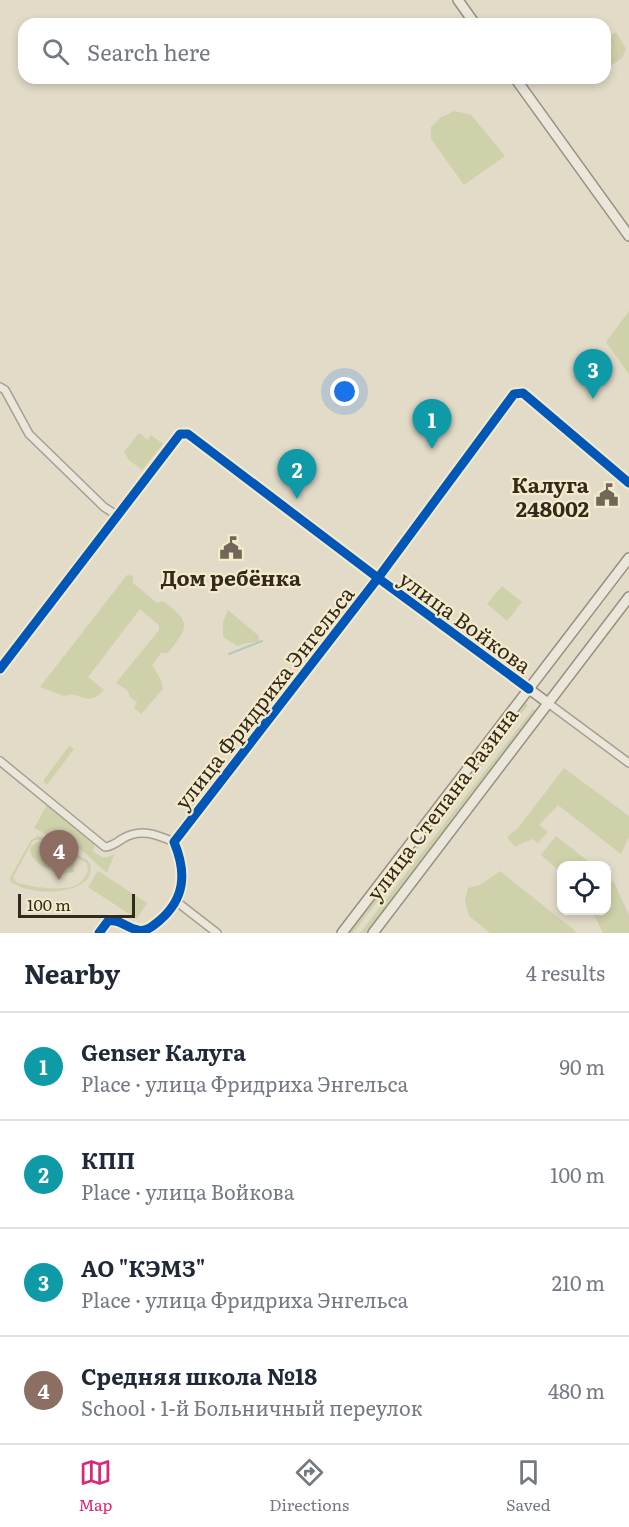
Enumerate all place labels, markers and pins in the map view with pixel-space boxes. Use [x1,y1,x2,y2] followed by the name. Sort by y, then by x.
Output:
[574,350,612,399] pin: 3
[412,400,452,449] pin: 1
[278,450,316,499] pin: 2
[512,468,590,523] place label: Калуга 248002
[594,482,620,508] public building icon: Калуга 248002
[218,535,244,561] public building icon: Дом ребёнка
[161,561,302,592] place label: Дом ребёнка
[40,830,78,880] pin: 4

